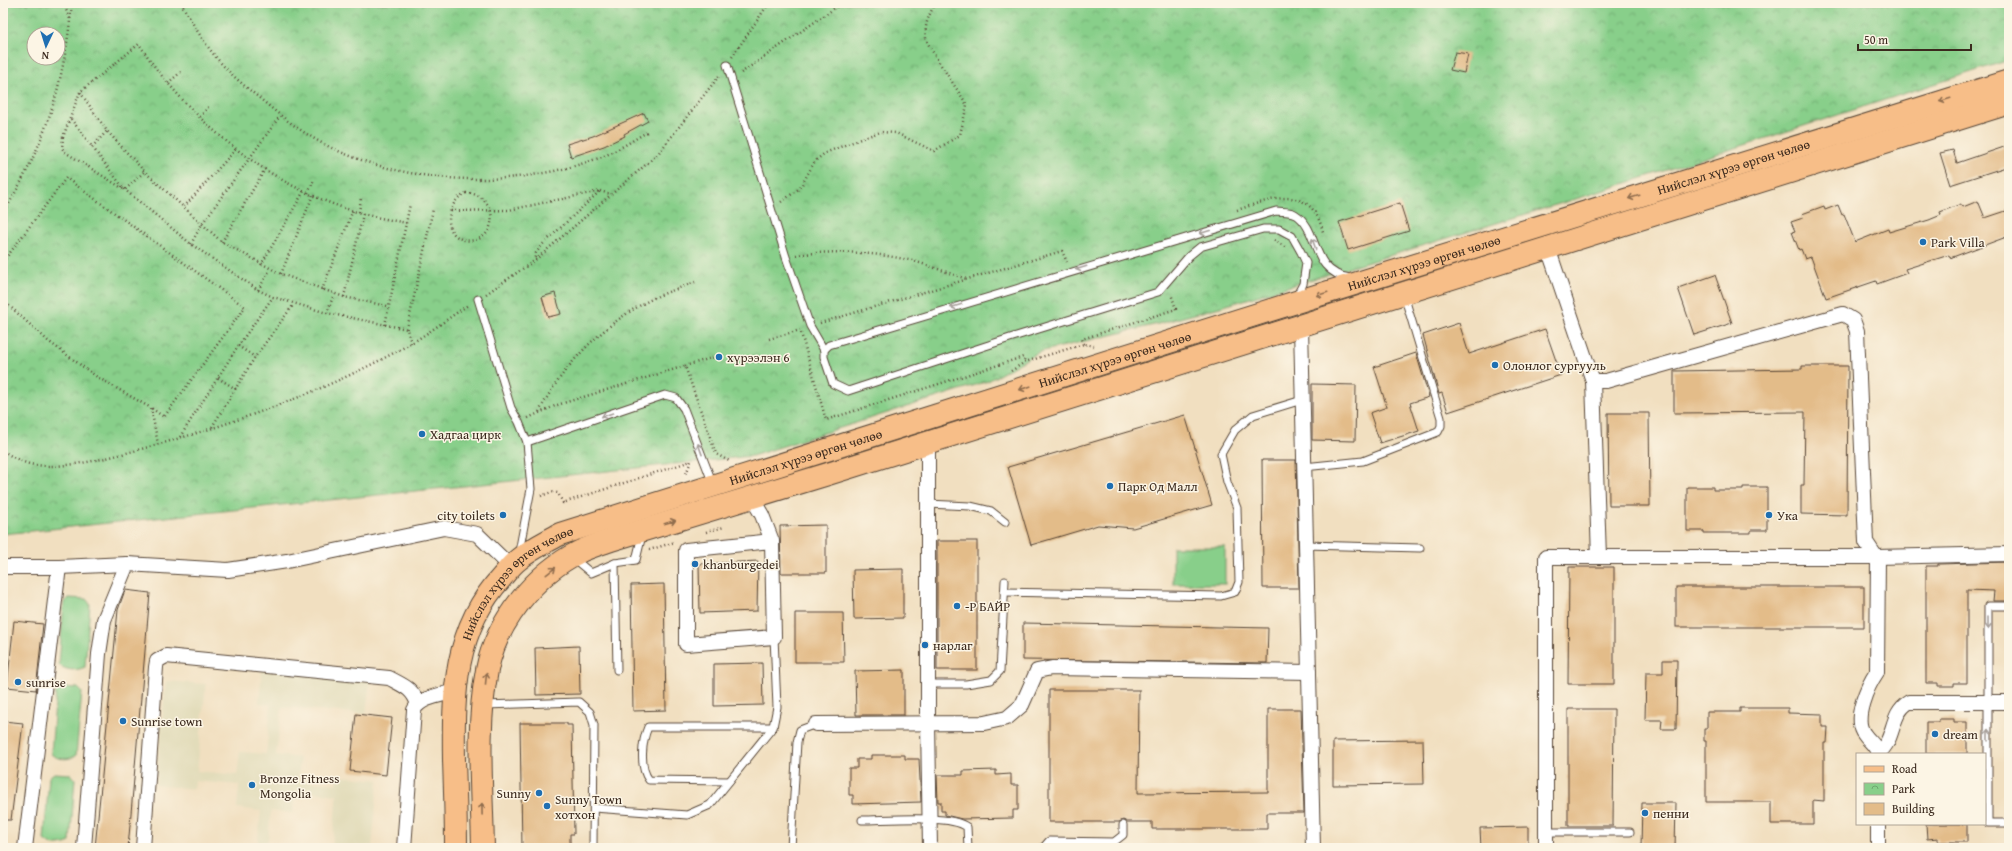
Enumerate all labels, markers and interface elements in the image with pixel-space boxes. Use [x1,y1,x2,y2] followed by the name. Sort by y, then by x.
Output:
[26,26,66,66] north arrow
[1858,26,1971,52] scale bar
[1864,31,1888,48] text: 50 m
[40,48,50,64] text: N
[1939,97,1951,105] one-way arrow
[1655,134,1812,199] street label: Нийслэл хүрээ өргөн чөлөө
[1627,194,1640,201] one-way arrow
[1199,229,1212,236] one-way arrow
[1345,230,1503,295] street label: Нийслэл хүрээ өргөн чөлөө
[1931,233,1985,252] place label: Park Villa
[1918,237,1928,247] marker: Park Villa
[1310,238,1317,251] one-way arrow
[1074,265,1087,272] one-way arrow
[1316,291,1329,298] one-way arrow
[950,303,963,310] one-way arrow
[1036,326,1194,392] street label: Нийслэл хүрээ өргөн чөлөө
[727,348,790,367] place label: хүрээлэн 6
[714,352,724,362] marker: хүрээлэн 6
[1503,356,1606,375] place label: Олонлог сургууль
[1490,360,1500,370] marker: Олонлог сургууль
[1019,385,1032,392] one-way arrow
[601,411,613,419] one-way arrow
[727,424,885,490] street label: Нийслэл хүрээ өргөн чөлөө
[430,425,501,444] place label: Хадгаа цирк
[417,429,427,439] marker: Хадгаа цирк
[696,444,704,456] one-way arrow
[1118,477,1198,496] place label: Парк Од Малл
[1105,481,1115,491] marker: Парк Од Малл
[437,506,495,525] place label: city toilets
[1777,506,1799,525] place label: Ука
[498,510,508,520] marker: city toilets
[1764,510,1774,520] marker: Ука
[664,518,677,525] one-way arrow
[457,521,576,643] street label: Нийслэл хүрээ өргөн чөлөө
[703,555,779,574] place label: khanburgedei
[690,559,700,569] marker: khanburgedei
[545,566,556,575] one-way arrow
[965,597,1010,616] place label: -Р БАЙР
[952,601,962,611] marker: -Р БАЙР
[1984,616,1992,629] one-way arrow
[933,636,973,655] place label: нарлаг
[920,640,930,650] marker: нарлаг
[26,673,66,692] place label: sunrise
[482,673,490,686] one-way arrow
[13,677,23,687] marker: sunrise
[131,712,203,731] place label: Sunrise town
[118,716,128,726] marker: Sunrise town
[1943,725,1978,744] place label: dream
[1930,729,1940,739] marker: dream
[1984,729,1991,742] one-way arrow
[1856,753,1986,825] legend
[1892,760,1918,777] text: Road
[260,769,339,803] place label: Bronze Fitness Mongolia
[247,780,257,790] marker: Bronze Fitness Mongolia
[1892,780,1916,797] text: Park
[497,784,532,803] place label: Sunny
[534,788,544,798] marker: Sunny
[555,790,623,824] place label: Sunny Town хотхон
[1892,800,1935,817] text: Building
[542,801,552,811] marker: Sunny Town хотхон
[479,803,486,816] one-way arrow
[1653,804,1690,823] place label: пенни
[1640,808,1650,818] marker: пенни

